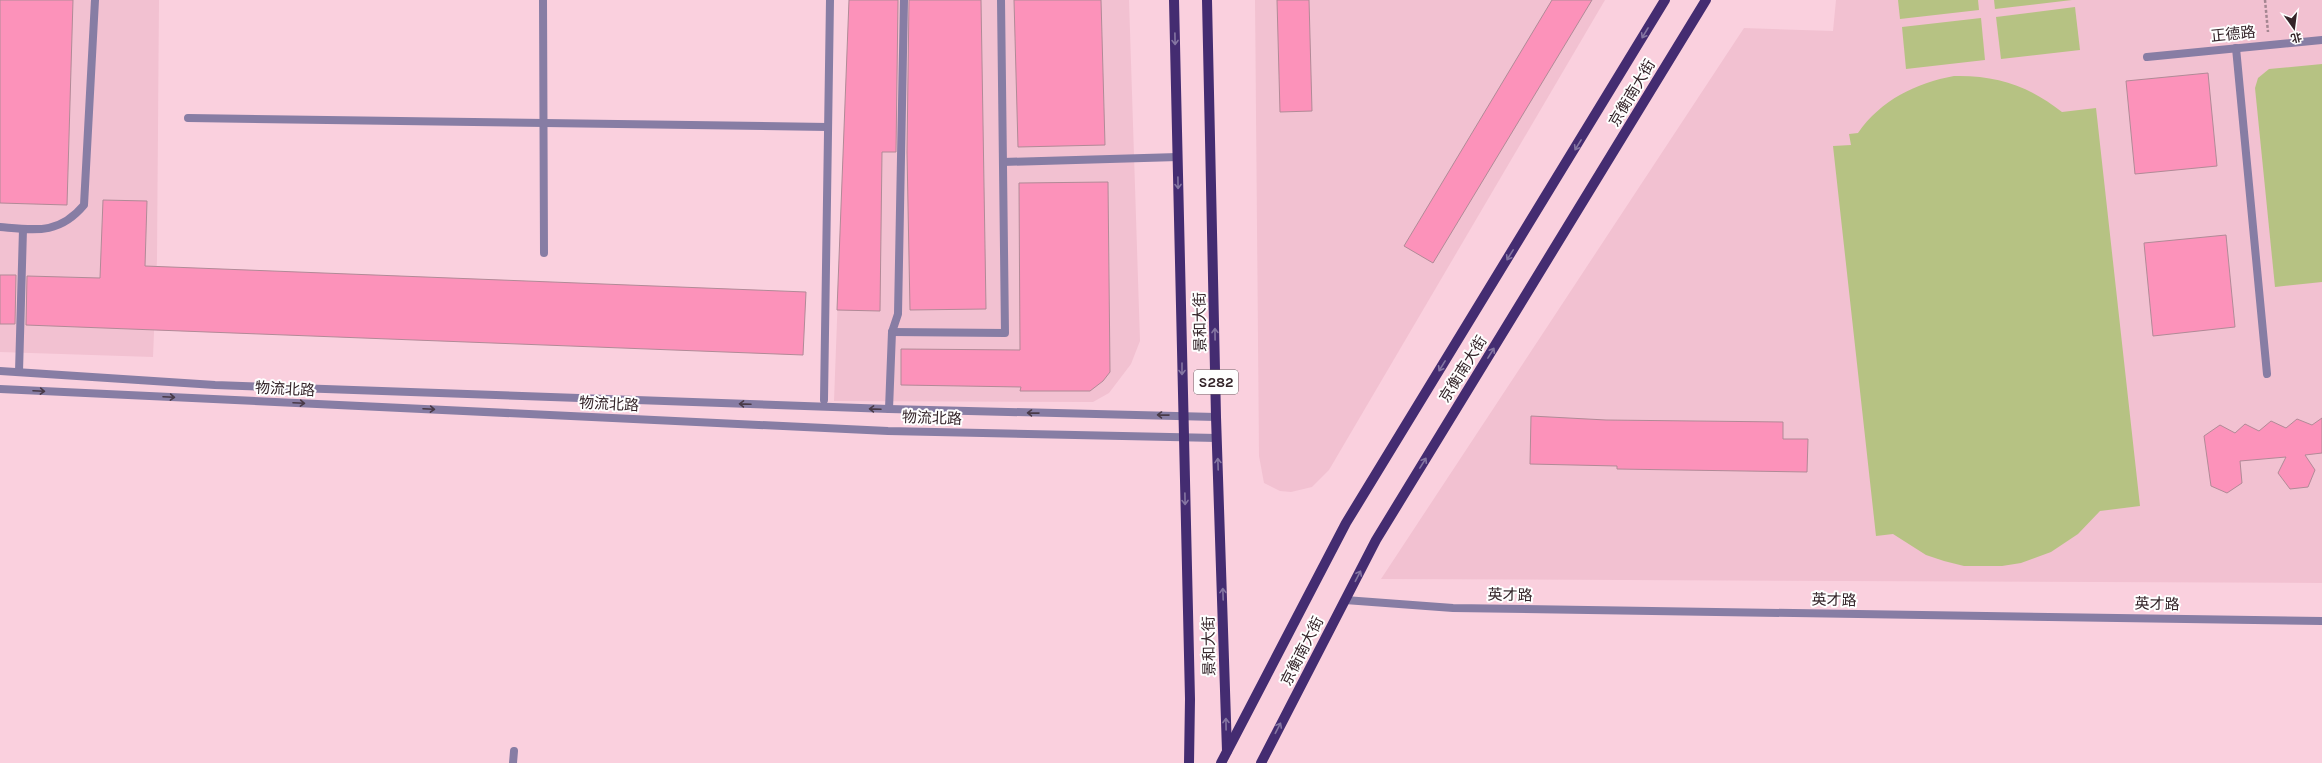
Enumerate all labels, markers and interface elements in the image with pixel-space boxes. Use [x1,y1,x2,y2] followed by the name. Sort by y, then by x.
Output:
[2274,8,2314,48] north arrow
[2210,23,2256,45] street label: 正德路
[1641,27,1649,39] one-way arrow
[2289,30,2303,45] text: 北
[1171,32,1179,45] one-way arrow
[1605,56,1659,130] street label: 京衡南大街
[1574,139,1582,150] one-way arrow
[1174,176,1182,189] one-way arrow
[1506,249,1514,260] one-way arrow
[1190,292,1210,352] street label: 景和大街
[1211,328,1219,341] one-way arrow
[1435,332,1491,406] street label: 京衡南大街
[1487,348,1495,359] one-way arrow
[1438,360,1446,371] one-way arrow
[1178,362,1186,375] one-way arrow
[1194,370,1238,394] road number: S282
[255,378,315,400] street label: 物流北路
[32,387,45,395] one-way arrow
[162,393,175,401] one-way arrow
[579,393,639,415] street label: 物流北路
[292,400,305,407] one-way arrow
[739,400,752,408] one-way arrow
[869,405,882,413] one-way arrow
[422,406,435,413] one-way arrow
[902,408,962,428] street label: 物流北路
[1027,409,1040,416] one-way arrow
[1157,411,1170,419] one-way arrow
[1214,458,1222,471] one-way arrow
[1419,458,1427,469] one-way arrow
[1181,492,1189,505] one-way arrow
[1354,570,1362,582] one-way arrow
[1487,586,1533,604] street label: 英才路
[1219,588,1226,601] one-way arrow
[1811,591,1857,609] street label: 英才路
[2134,595,2180,613] street label: 英才路
[1277,613,1327,689] street label: 京衡南大街
[1199,616,1219,676] street label: 景和大街
[1222,718,1230,731] one-way arrow
[1275,723,1283,735] one-way arrow

